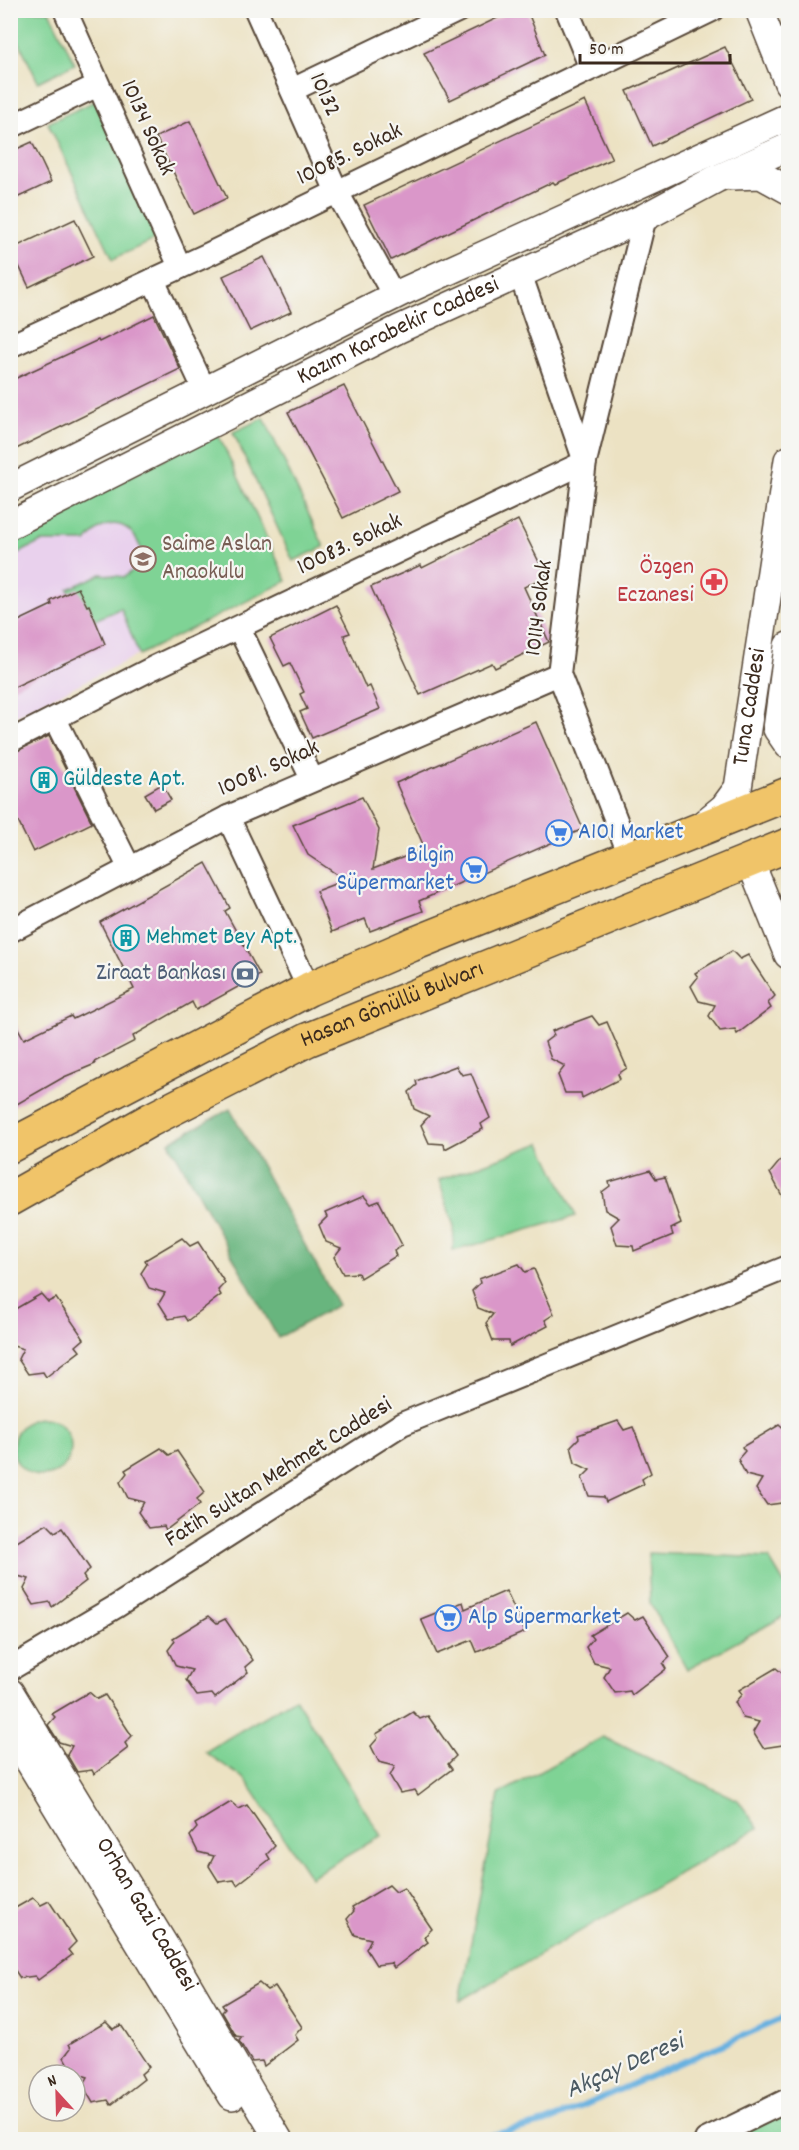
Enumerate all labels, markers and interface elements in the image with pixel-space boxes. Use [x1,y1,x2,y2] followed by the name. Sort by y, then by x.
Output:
[580,27,730,65] scale bar
[589,38,624,63] text: 50 m
[299,68,349,122] street label: 10132
[111,75,183,181] street label: 10134 Sokak
[291,115,409,195] street label: 10085. Sokak
[291,268,505,395] street label: Kazım Karabekir Caddesi
[292,505,408,585] street label: 10083. Sokak
[162,528,272,590] place label: Saime Aslan Anaokulu
[128,544,158,574] school or university icon: Saime Aslan Anaokulu
[617,551,694,613] place label: Özgen Eczanesi
[517,558,563,658] street label: 10114 Sokak
[699,567,729,597] pharmacy icon: Özgen Eczanesi
[725,646,776,768] street label: Tuna Caddesi
[213,732,325,806] street label: 10081. Sokak
[63,763,185,797] place label: Güldeste Apt.
[29,765,59,795] building icon: Güldeste Apt.
[578,816,684,850] place label: A101 Market
[544,818,574,848] supermarket icon: A101 Market
[337,839,454,901] place label: Bilgin Süpermarket
[459,855,489,885] supermarket icon: Bilgin Süpermarket
[146,921,297,955] place label: Mehmet Bey Apt.
[111,923,141,953] building icon: Mehmet Bey Apt.
[295,953,489,1058] street label: Hasan Gönüllü Bulvarı
[96,957,226,991] place label: Ziraat Bankası
[230,959,260,989] bank icon: Ziraat Bankası
[159,1389,399,1557] street label: Fatih Sultan Mehmet Caddesi
[468,1601,621,1635] place label: Alp Süpermarket
[433,1603,463,1633] supermarket icon: Alp Süpermarket
[86,1831,205,1998] street label: Orhan Gazi Caddesi
[560,2023,694,2109] water label: Akçay Deresi
[27,2063,87,2123] north arrow
[44,2069,60,2094] text: N

